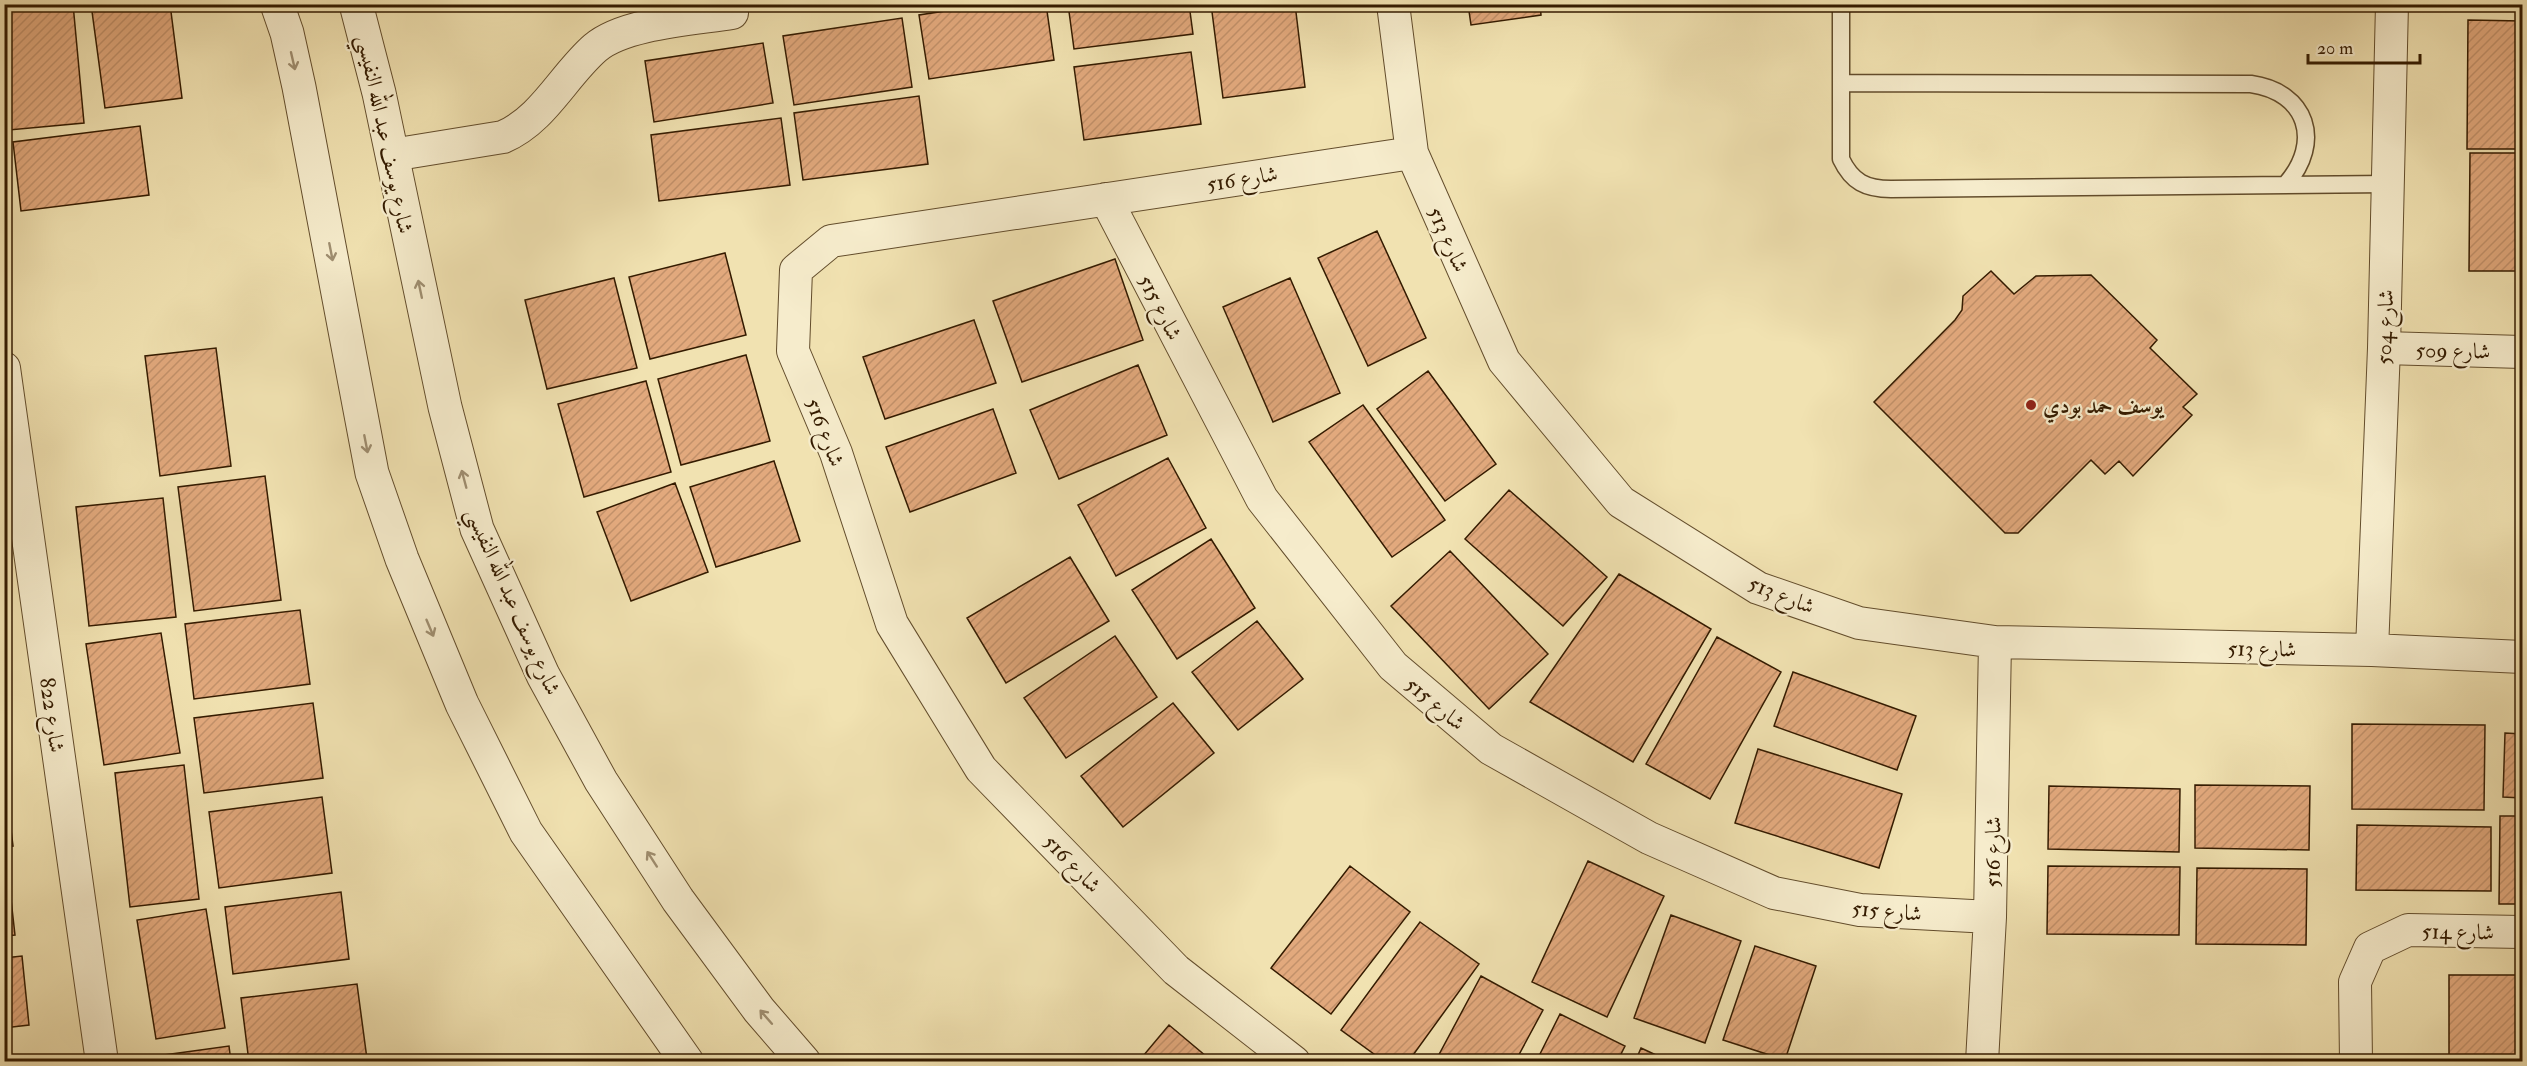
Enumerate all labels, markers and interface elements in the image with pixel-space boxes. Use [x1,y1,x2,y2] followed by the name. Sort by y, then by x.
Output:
[2308,27,2420,65] scale bar
[344,31,424,237] street label: شارع يوسف عبد الله النفيسي
[2317,37,2353,60] text: 20 m
[288,51,300,70] one-way arrow
[1205,160,1280,202] street label: شارع 516
[1418,202,1475,278] street label: شارع 513
[325,242,336,261] one-way arrow
[1128,270,1188,347] street label: شارع 515
[414,280,425,299] one-way arrow
[2370,289,2404,365] street label: شارع 504
[2415,336,2491,370] street label: شارع 509
[2043,392,2165,424] place label: يوسف حمد بودي
[795,394,851,472] street label: شارع 516
[2024,398,2038,412] marker: يوسف حمد بودي
[361,433,372,453] one-way arrow
[458,470,469,489] one-way arrow
[454,502,571,702] street label: شارع يوسف عبد الله النفيسي
[1743,569,1819,625] street label: شارع 513
[425,618,436,636] one-way arrow
[2227,634,2297,668] street label: شارع 513
[1397,671,1471,740] street label: شارع 515
[29,676,71,755] street label: شارع 822
[1978,816,2012,888] street label: شارع 516
[1035,828,1107,902] street label: شارع 516
[645,851,658,868] one-way arrow
[1851,894,1923,932] street label: شارع 515
[2422,917,2494,951] street label: شارع 514
[759,1010,773,1025] one-way arrow

